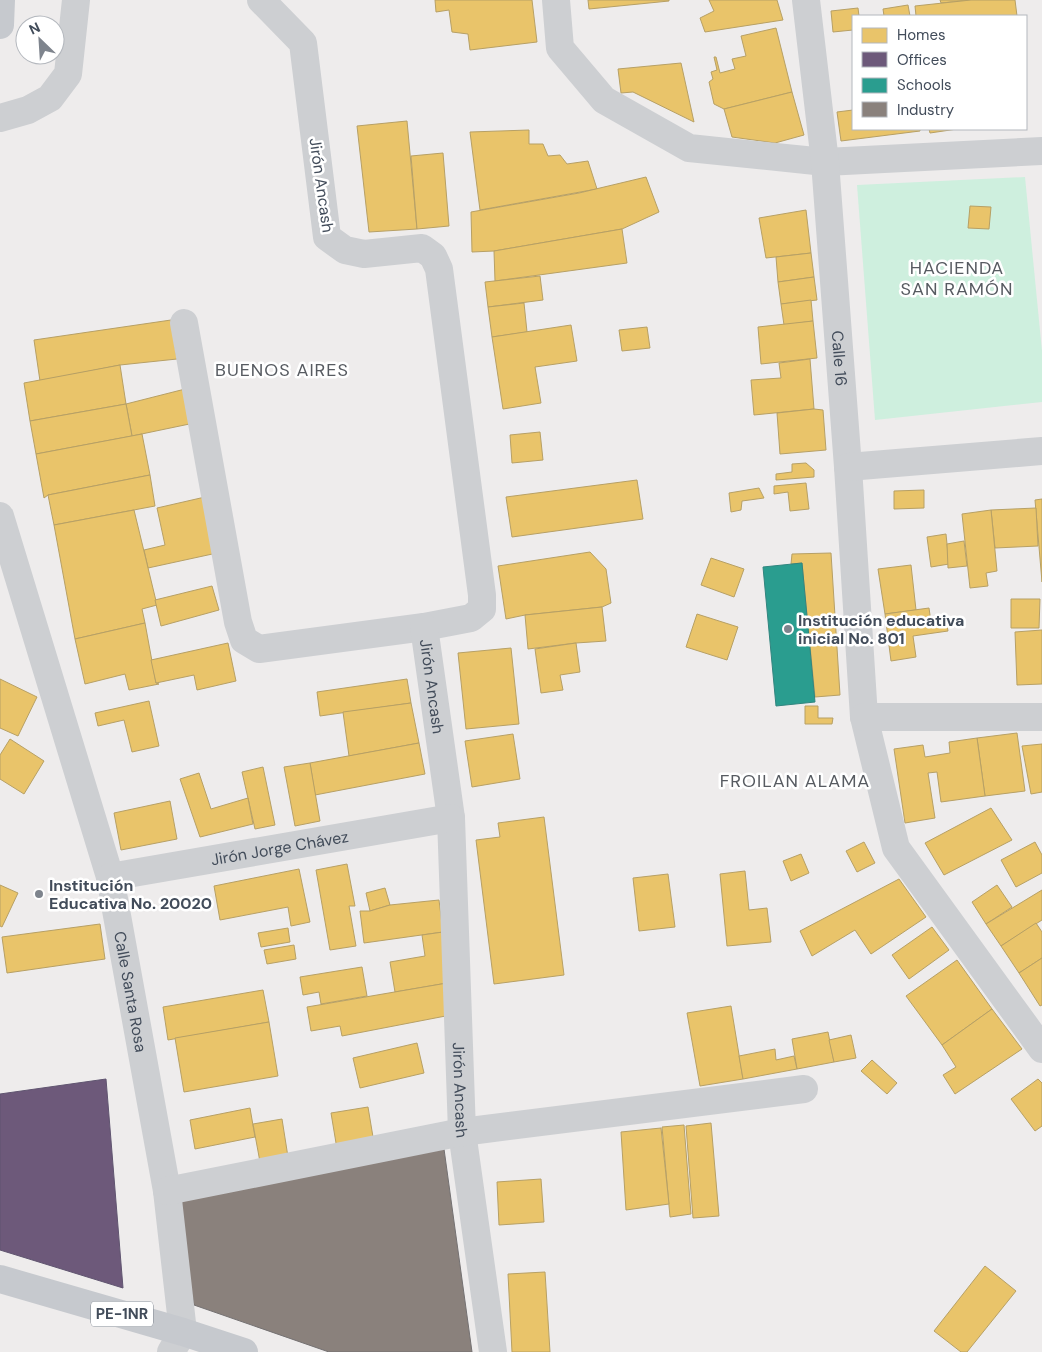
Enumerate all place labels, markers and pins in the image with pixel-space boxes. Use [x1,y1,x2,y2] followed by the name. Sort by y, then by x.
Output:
[798,610,964,649] place label: Institución educativa inicial No. 801
[782,623,794,635] marker: Institución educativa inicial No. 801
[49,875,212,914] place label: Institución Educativa No. 20020
[33,888,45,900] marker: Institución Educativa No. 20020

